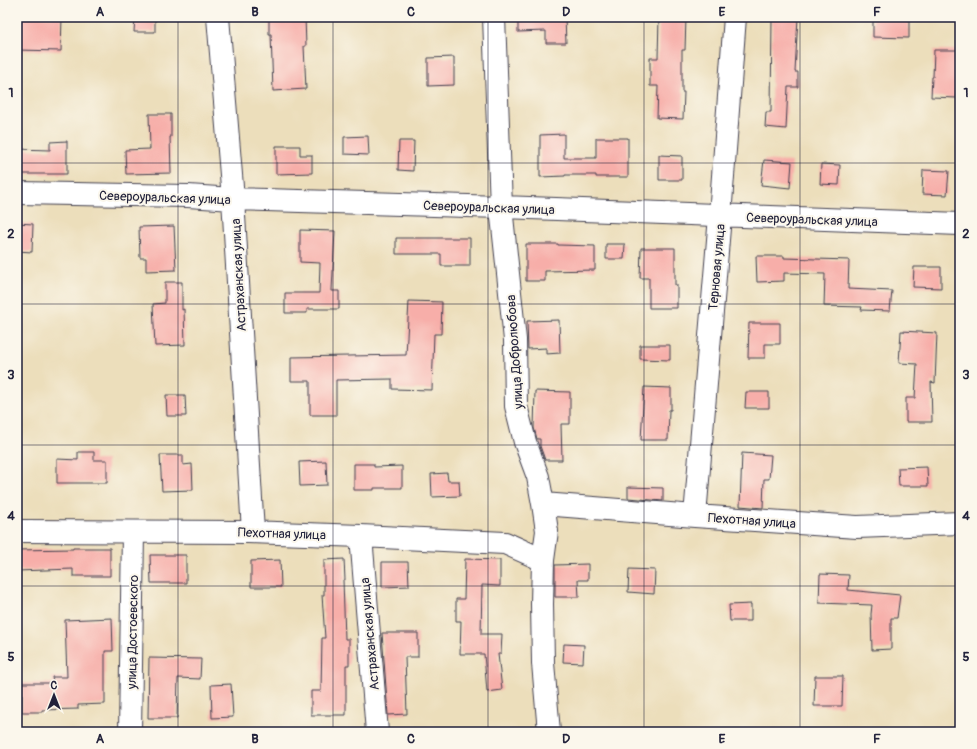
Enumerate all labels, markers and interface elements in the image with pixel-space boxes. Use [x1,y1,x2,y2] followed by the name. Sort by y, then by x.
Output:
[96,4,105,20] text: A
[251,4,259,20] text: B
[407,4,415,20] text: C
[562,4,570,20] text: D
[719,4,726,20] text: E
[873,4,881,20] text: F
[8,85,14,101] text: 1
[963,85,969,101] text: 1
[99,188,231,208] street label: Североуральская улица
[423,198,555,218] street label: Североуральская улица
[746,210,878,230] street label: Североуральская улица
[228,218,250,332] street label: Астраханская улица
[705,223,729,311] street label: Терновая улица
[7,226,15,242] text: 2
[962,226,970,242] text: 2
[503,294,527,411] street label: улица Добролюбова
[7,367,15,383] text: 3
[962,367,970,383] text: 3
[7,508,15,524] text: 4
[962,508,970,524] text: 4
[707,510,796,532] street label: Пехотная улица
[238,524,326,544] street label: Пехотная улица
[124,575,142,690] street label: улица Достоевского
[357,577,383,691] street label: Астраханская улица
[7,649,15,665] text: 5
[962,649,970,665] text: 5
[34,675,74,715] north arrow
[51,679,58,692] text: С
[96,731,105,747] text: A
[251,731,259,747] text: B
[407,731,415,747] text: C
[562,731,570,747] text: D
[719,731,726,747] text: E
[873,731,881,747] text: F

